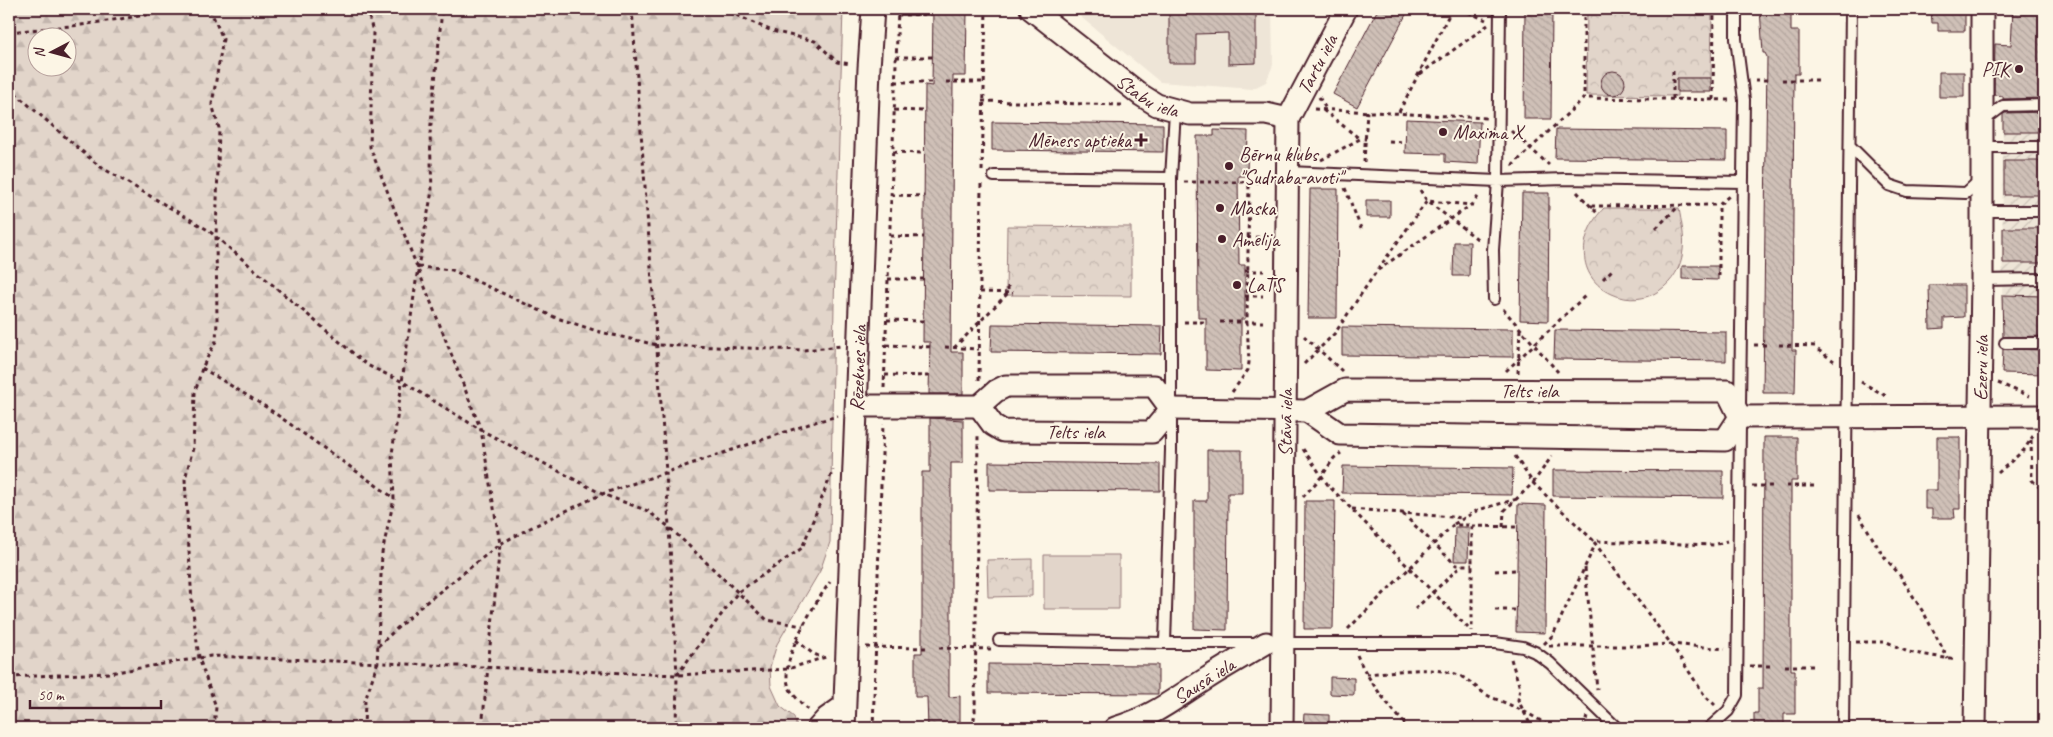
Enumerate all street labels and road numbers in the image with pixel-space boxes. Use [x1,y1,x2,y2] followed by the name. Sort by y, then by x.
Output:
[1291,28,1344,98] street label: Tartu iela
[1111,68,1183,123] street label: Stabu iela
[844,323,872,412] street label: Rēzeknes iela
[1968,333,1994,401] street label: Ezeru iela
[1500,378,1560,403] street label: Telts iela
[1272,387,1298,457] street label: Stāvā iela
[1047,419,1106,444] street label: Telts iela
[1168,651,1241,710] street label: Sausā iela

